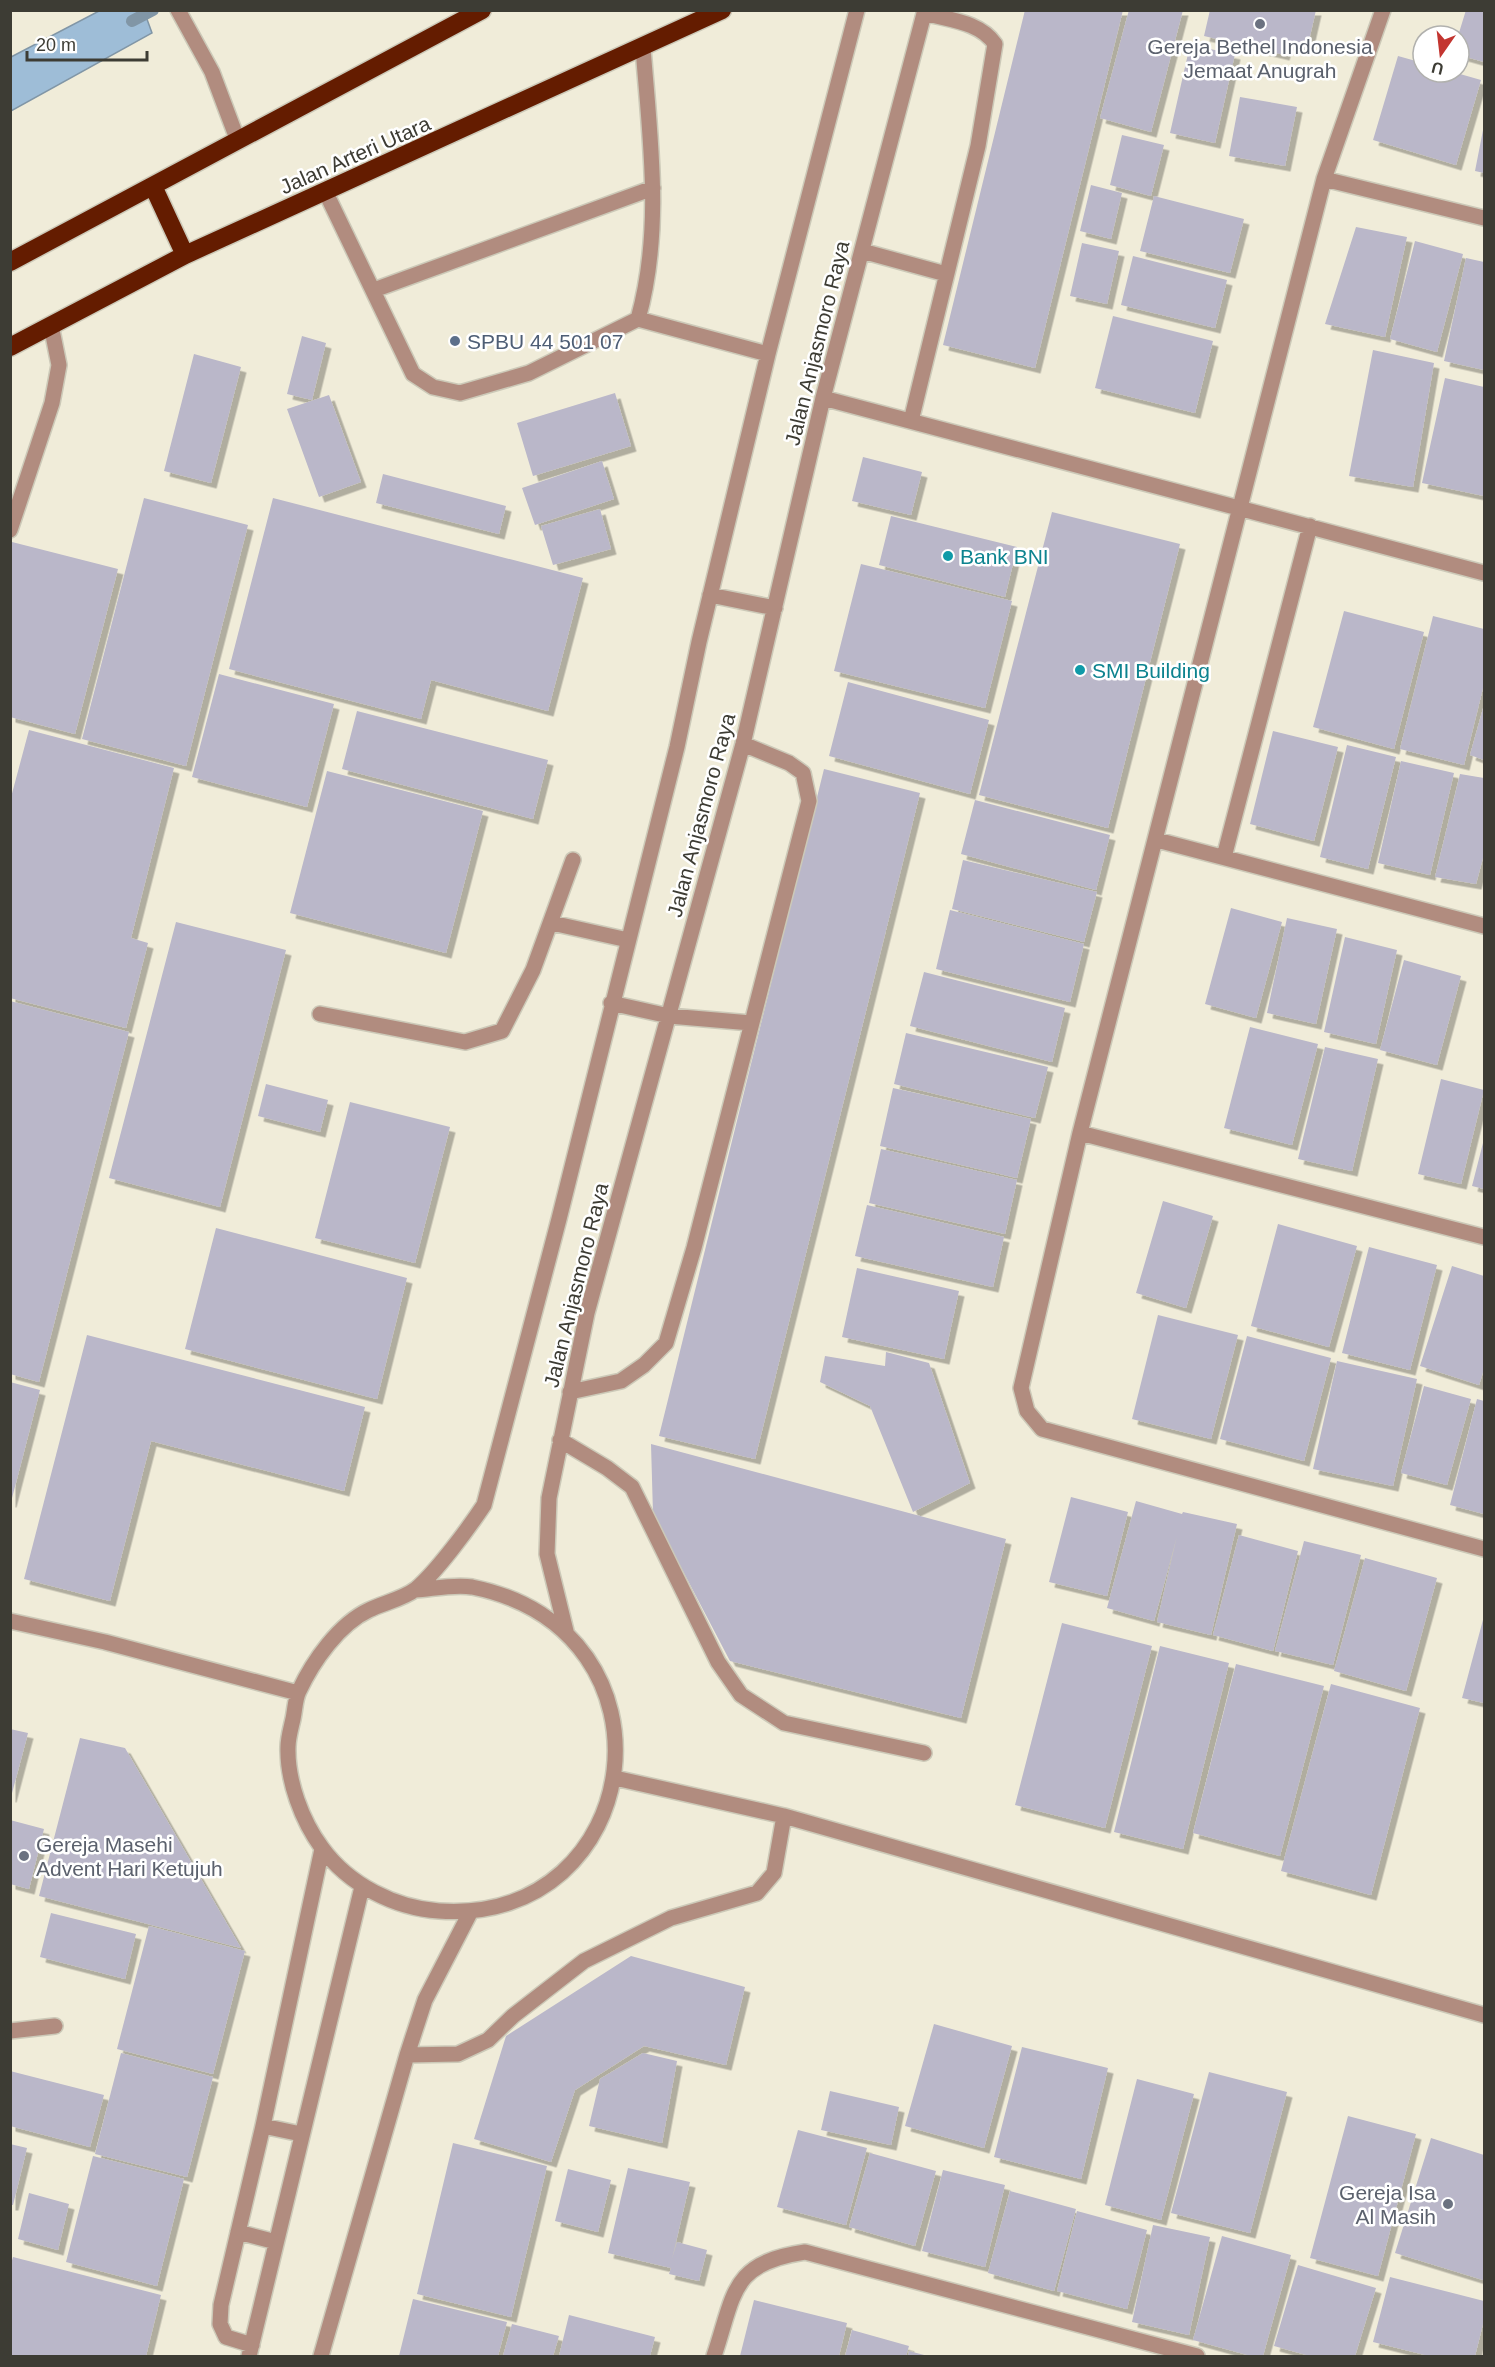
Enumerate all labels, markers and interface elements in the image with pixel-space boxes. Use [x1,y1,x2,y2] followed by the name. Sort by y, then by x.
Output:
[1253,17,1267,31] marker: Gereja Bethel Indonesia Jemaat Anugrah
[27,24,147,62] scale bar
[1411,24,1471,84] north arrow
[36,35,76,55] text: 20 m
[1147,35,1373,82] place label: Gereja Bethel Indonesia Jemaat Anugrah
[1430,58,1445,78] text: U
[276,111,434,199] street label: Jalan Arteri Utara
[780,238,854,448] street label: Jalan Anjasmoro Raya
[467,330,623,353] place label: SPBU 44 501 07
[448,334,462,348] marker: SPBU 44 501 07
[960,545,1049,568] place label: Bank BNI
[941,549,955,563] marker: Bank BNI
[1092,659,1210,682] place label: SMI Building
[1073,663,1087,677] marker: SMI Building
[663,710,739,919] street label: Jalan Anjasmoro Raya
[539,1180,613,1390] street label: Jalan Anjasmoro Raya
[36,1833,223,1880] place label: Gereja Masehi Advent Hari Ketujuh
[17,1849,31,1863] marker: Gereja Masehi Advent Hari Ketujuh
[1339,2181,1436,2228] place label: Gereja Isa Al Masih
[1441,2197,1455,2211] marker: Gereja Isa Al Masih

